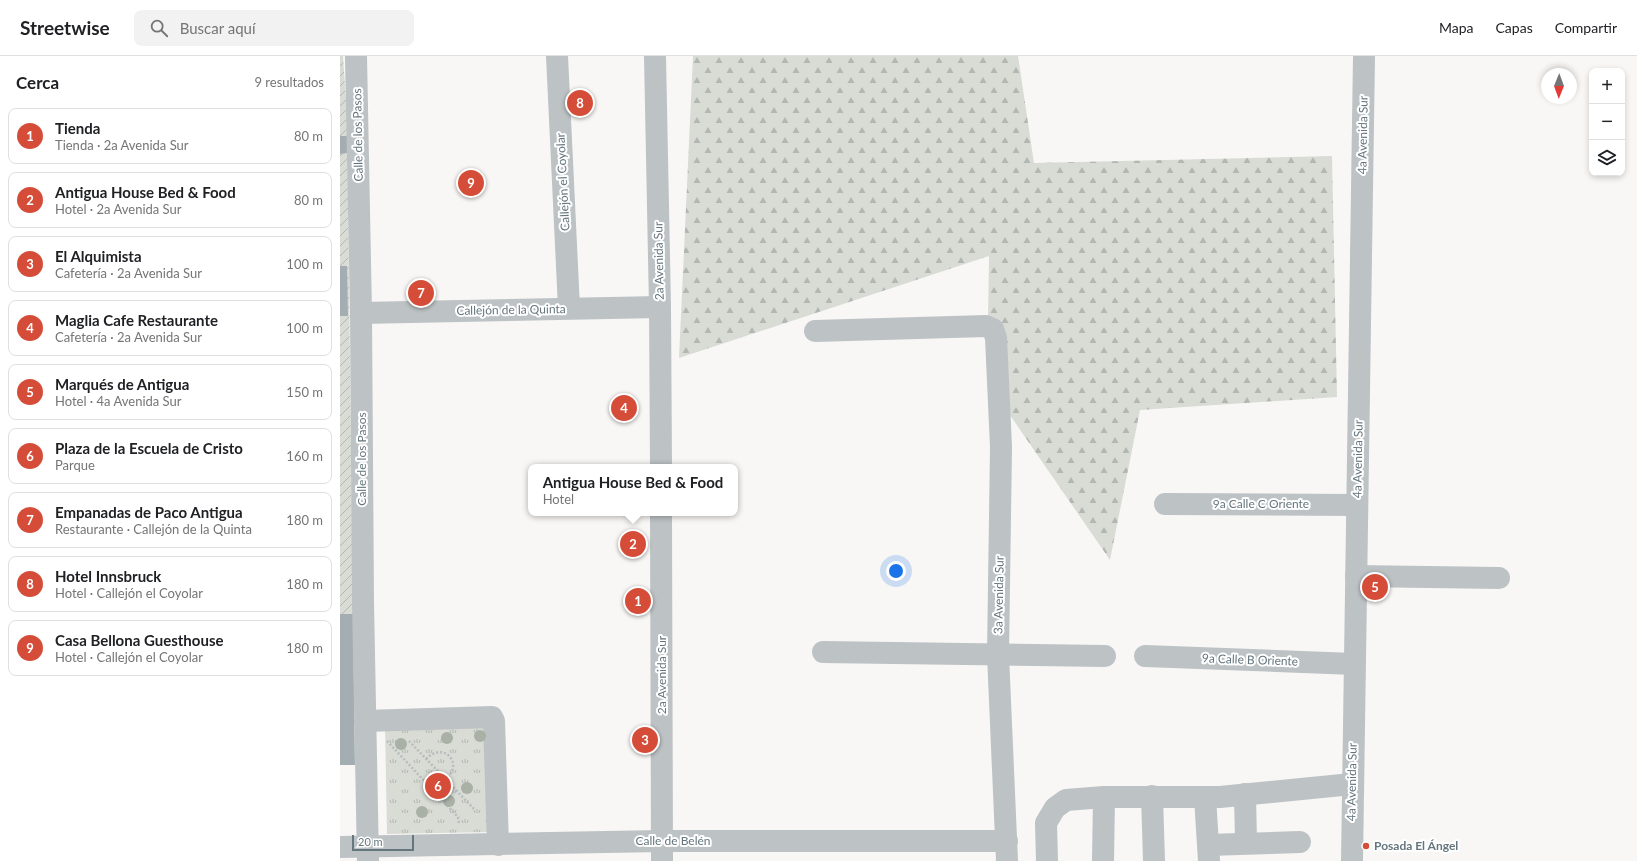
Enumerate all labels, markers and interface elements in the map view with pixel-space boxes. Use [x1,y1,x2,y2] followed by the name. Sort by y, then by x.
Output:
[134,10,414,46] search box
[20,16,110,39] text: Streetwise
[148,17,170,39] icon: search
[180,19,256,37] text: Buscar aquí
[1439,19,1474,36] text: Mapa
[1496,19,1533,36] text: Capas
[1555,19,1617,36] text: Compartir
[1541,68,1577,104] north arrow
[1589,68,1625,176] map controls
[1589,68,1625,104] button: +
[16,72,59,93] text: Cerca
[254,74,324,90] text: 9 resultados
[349,88,366,182] street label: Calle de los Pasos
[567,88,593,118] pin: 8
[1354,95,1371,174] street label: 4a Avenida Sur
[1589,104,1625,140] button: −
[55,119,100,137] text: Tienda
[26,128,34,144] text: 1
[294,128,323,144] text: 80 m
[552,132,573,231] street label: Callejón el Coyolar
[55,137,189,153] text: Tienda · 2a Avenida Sur
[1589,140,1625,176] button: layers
[458,168,484,198] pin: 9
[55,183,236,201] text: Antigua House Bed & Food
[26,192,34,208] text: 2
[294,192,323,208] text: 80 m
[55,201,181,217] text: Hotel · 2a Avenida Sur
[650,221,667,300] street label: 2a Avenida Sur
[55,247,142,265] text: El Alquimista
[26,256,34,272] text: 3
[286,256,323,272] text: 100 m
[55,265,202,281] text: Cafetería · 2a Avenida Sur
[408,278,434,308] pin: 7
[456,301,566,318] street label: Callejón de la Quinta
[55,311,218,329] text: Maglia Cafe Restaurante
[26,320,34,336] text: 4
[286,320,323,336] text: 100 m
[55,329,202,345] text: Cafetería · 2a Avenida Sur
[55,375,189,393] text: Marqués de Antigua
[26,384,34,400] text: 5
[286,384,323,400] text: 150 m
[55,393,181,409] text: Hotel · 4a Avenida Sur
[611,393,637,423] pin: 4
[354,412,369,506] street label: Calle de los Pasos
[1349,419,1366,498] street label: 4a Avenida Sur
[55,439,243,457] text: Plaza de la Escuela de Cristo
[26,448,34,464] text: 6
[286,448,323,464] text: 160 m
[55,457,95,473] text: Parque
[528,464,738,516] popup
[543,473,723,491] text: Antigua House Bed & Food
[543,491,574,507] text: Hotel
[1213,496,1309,511] street label: 9a Calle C Oriente
[55,503,243,521] text: Empanadas de Paco Antigua
[26,512,34,528] text: 7
[286,512,323,528] text: 180 m
[55,521,252,537] text: Restaurante · Callejón de la Quinta
[620,529,646,559] pin: 2
[990,555,1007,634] street label: 3a Avenida Sur
[886,561,906,581] your location
[55,567,161,585] text: Hotel Innsbruck
[1362,572,1388,602] pin: 5
[26,576,34,592] text: 8
[286,576,323,592] text: 180 m
[55,585,203,601] text: Hotel · Callejón el Coyolar
[625,586,651,616] pin: 1
[55,631,224,649] text: Casa Bellona Guesthouse
[654,635,669,714] street label: 2a Avenida Sur
[26,640,34,656] text: 9
[286,640,323,656] text: 180 m
[55,649,203,665] text: Hotel · Callejón el Coyolar
[1202,650,1298,669] street label: 9a Calle B Oriente
[632,725,658,755] pin: 3
[1343,742,1360,821] street label: 4a Avenida Sur
[425,771,451,801] pin: 6
[352,833,414,852] scale bar
[635,833,711,848] street label: Calle de Belén
[358,835,383,848] text: 20 m
[1374,838,1458,853] place label: Posada El Ángel
[1361,841,1371,851] marker: Posada El Ángel

